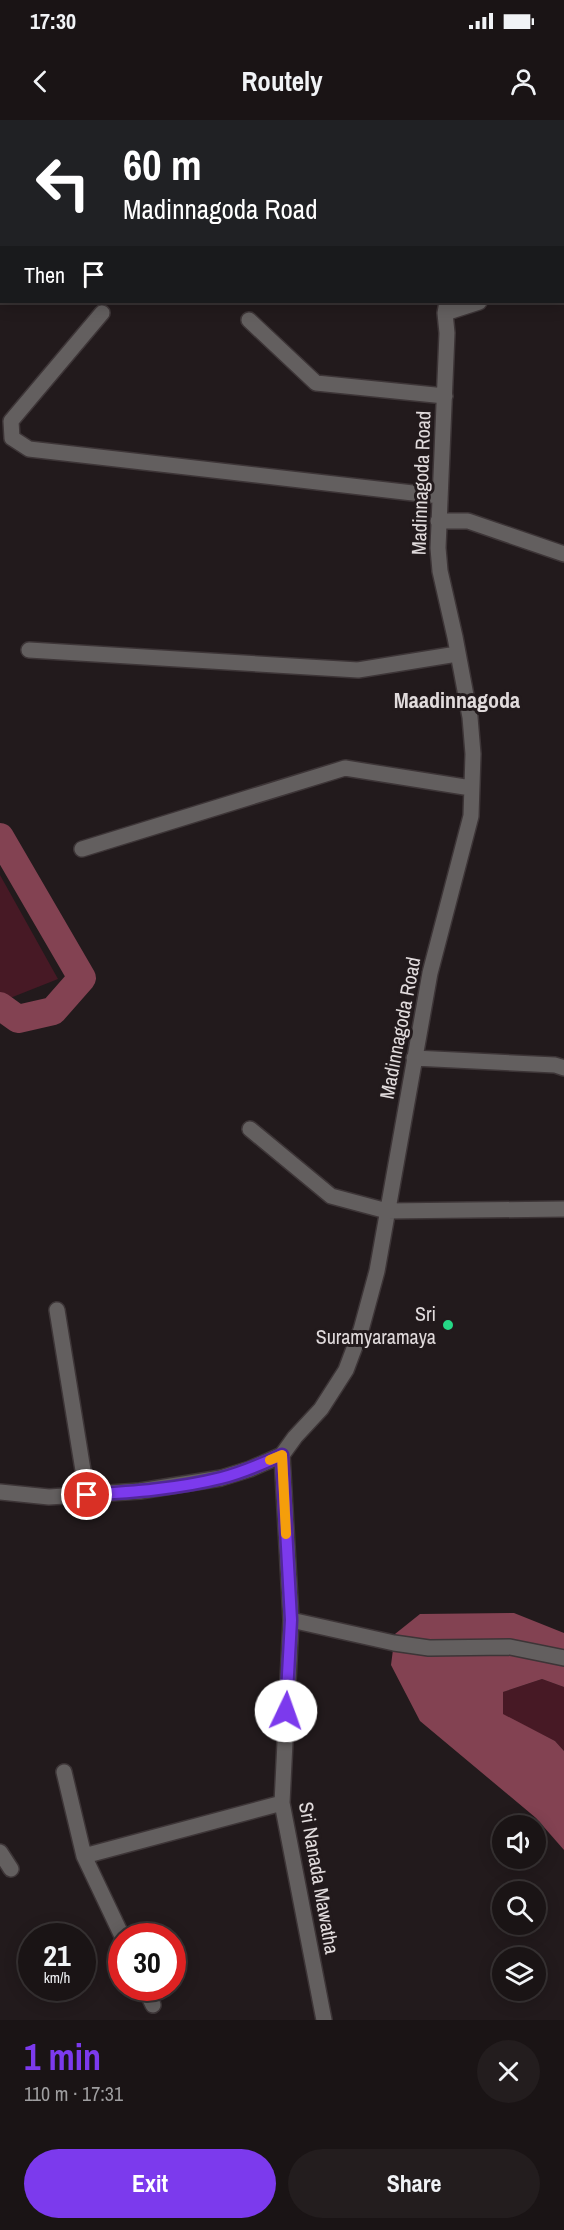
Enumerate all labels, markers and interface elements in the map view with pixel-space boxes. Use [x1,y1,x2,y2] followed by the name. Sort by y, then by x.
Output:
[30,6,76,36] text: 17:30
[241,63,323,99] text: Routely
[24,65,57,98] icon: back
[507,65,540,98] icon: person
[123,137,202,193] text: 60 m
[24,144,102,222] icon: left
[123,191,317,227] text: Madinnagoda Road
[77,258,110,291] icon: arrive
[24,260,65,290] text: Then
[404,411,437,555] street label: Madinnagoda Road
[394,685,520,715] district label: Maadinnagoda
[373,955,427,1101] street label: Madinnagoda Road
[316,1300,436,1350] place label: Sri Suramyaramaya
[441,1318,455,1332] marker: Sri Suramyaramaya
[61,1469,112,1520] pin
[70,1478,103,1511] icon: arrive
[254,1679,318,1743] position arrow
[293,1800,346,1956] street label: Sri Nanada Mawatha
[492,1815,546,2001] map controls
[492,1815,546,1869] button: sound
[492,1881,546,1935] button: search
[108,1923,186,2001] speed limit sign: 30
[43,1935,71,1975] text: 21
[492,1947,546,2001] button: layers
[44,1967,70,1988] text: km/h
[24,2033,101,2081] text: 1 min
[477,2040,540,2103] button: close
[24,2080,123,2107] text: 110 m · 17:31
[24,2149,276,2218] button: Exit
[288,2149,540,2218] button: Share

